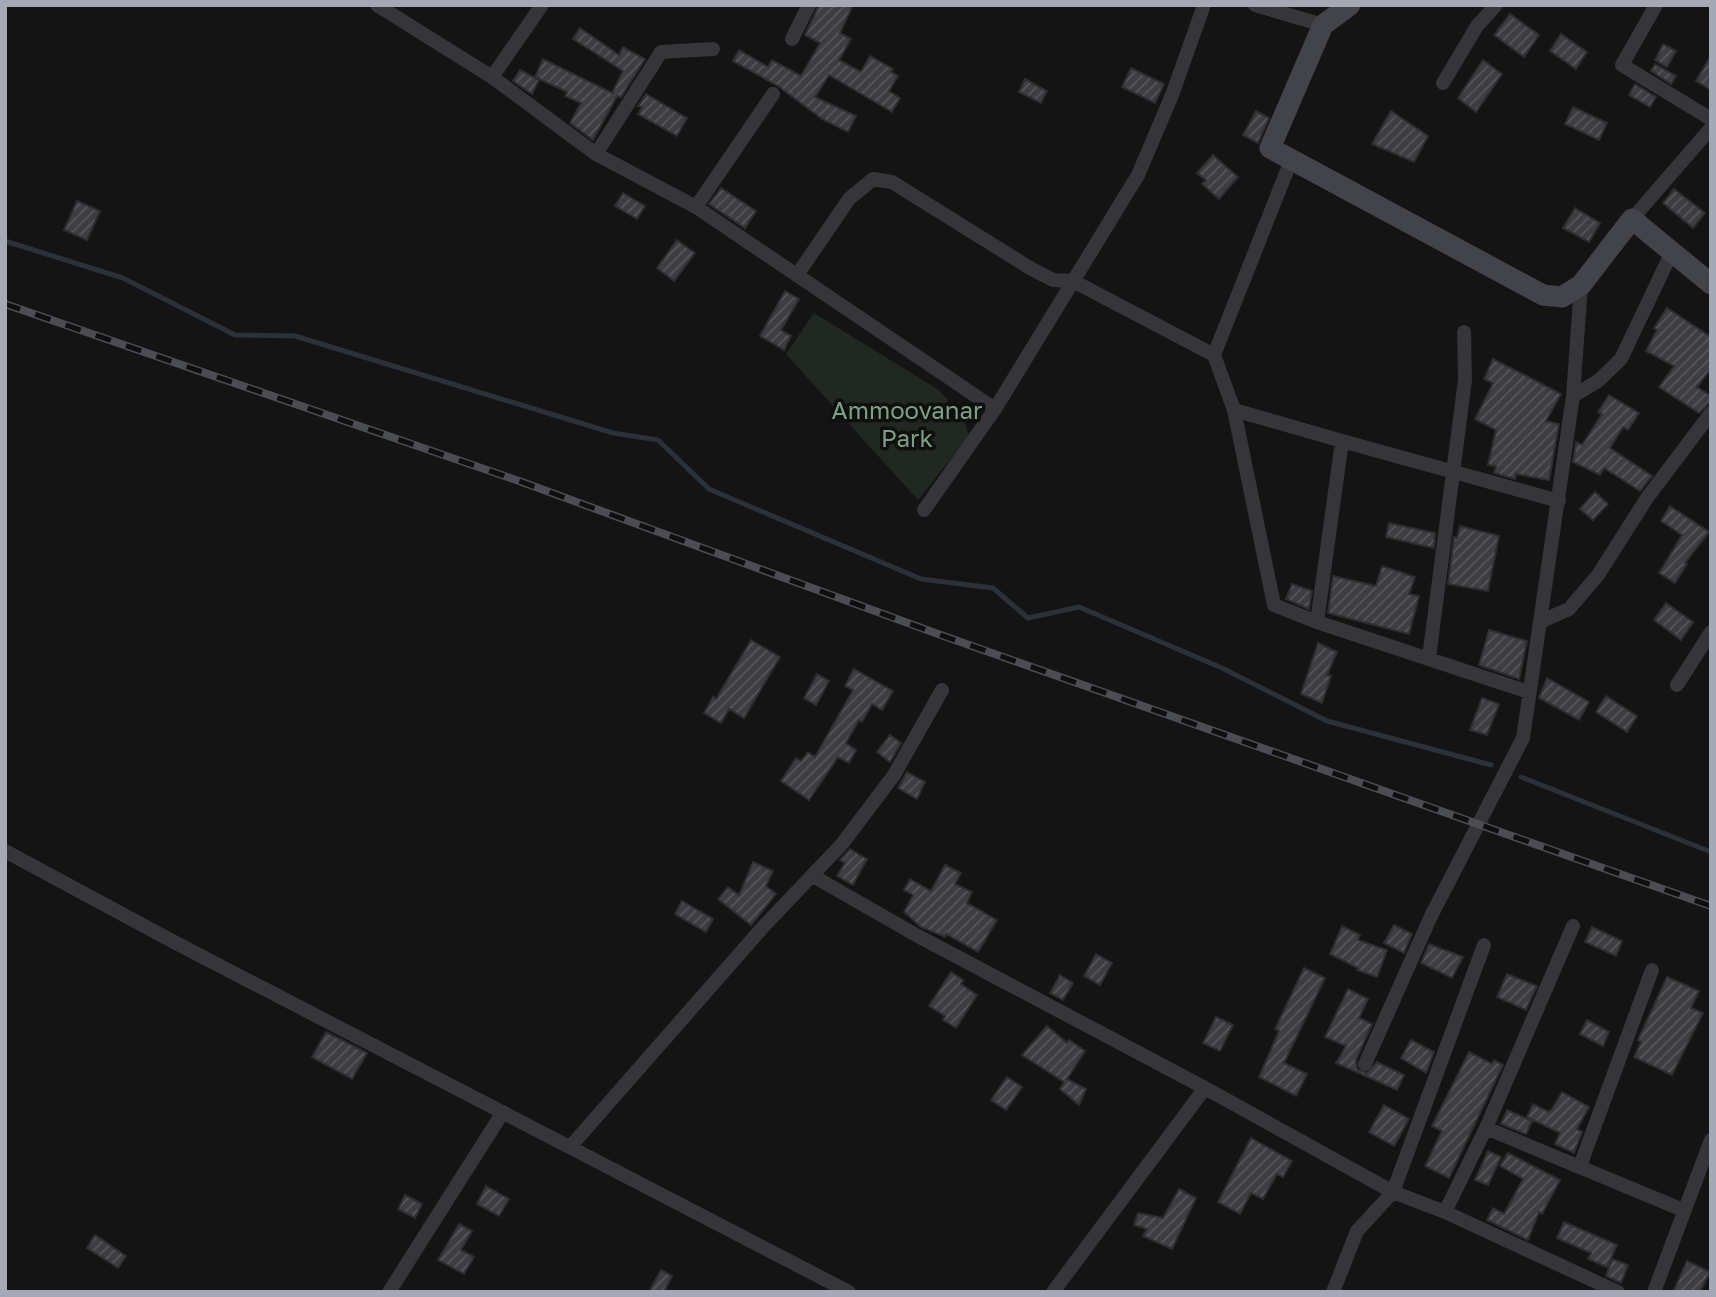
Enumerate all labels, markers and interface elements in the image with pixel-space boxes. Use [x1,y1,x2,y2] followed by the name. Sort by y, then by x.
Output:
[832,395,982,452] park label: Ammoovanar Park

